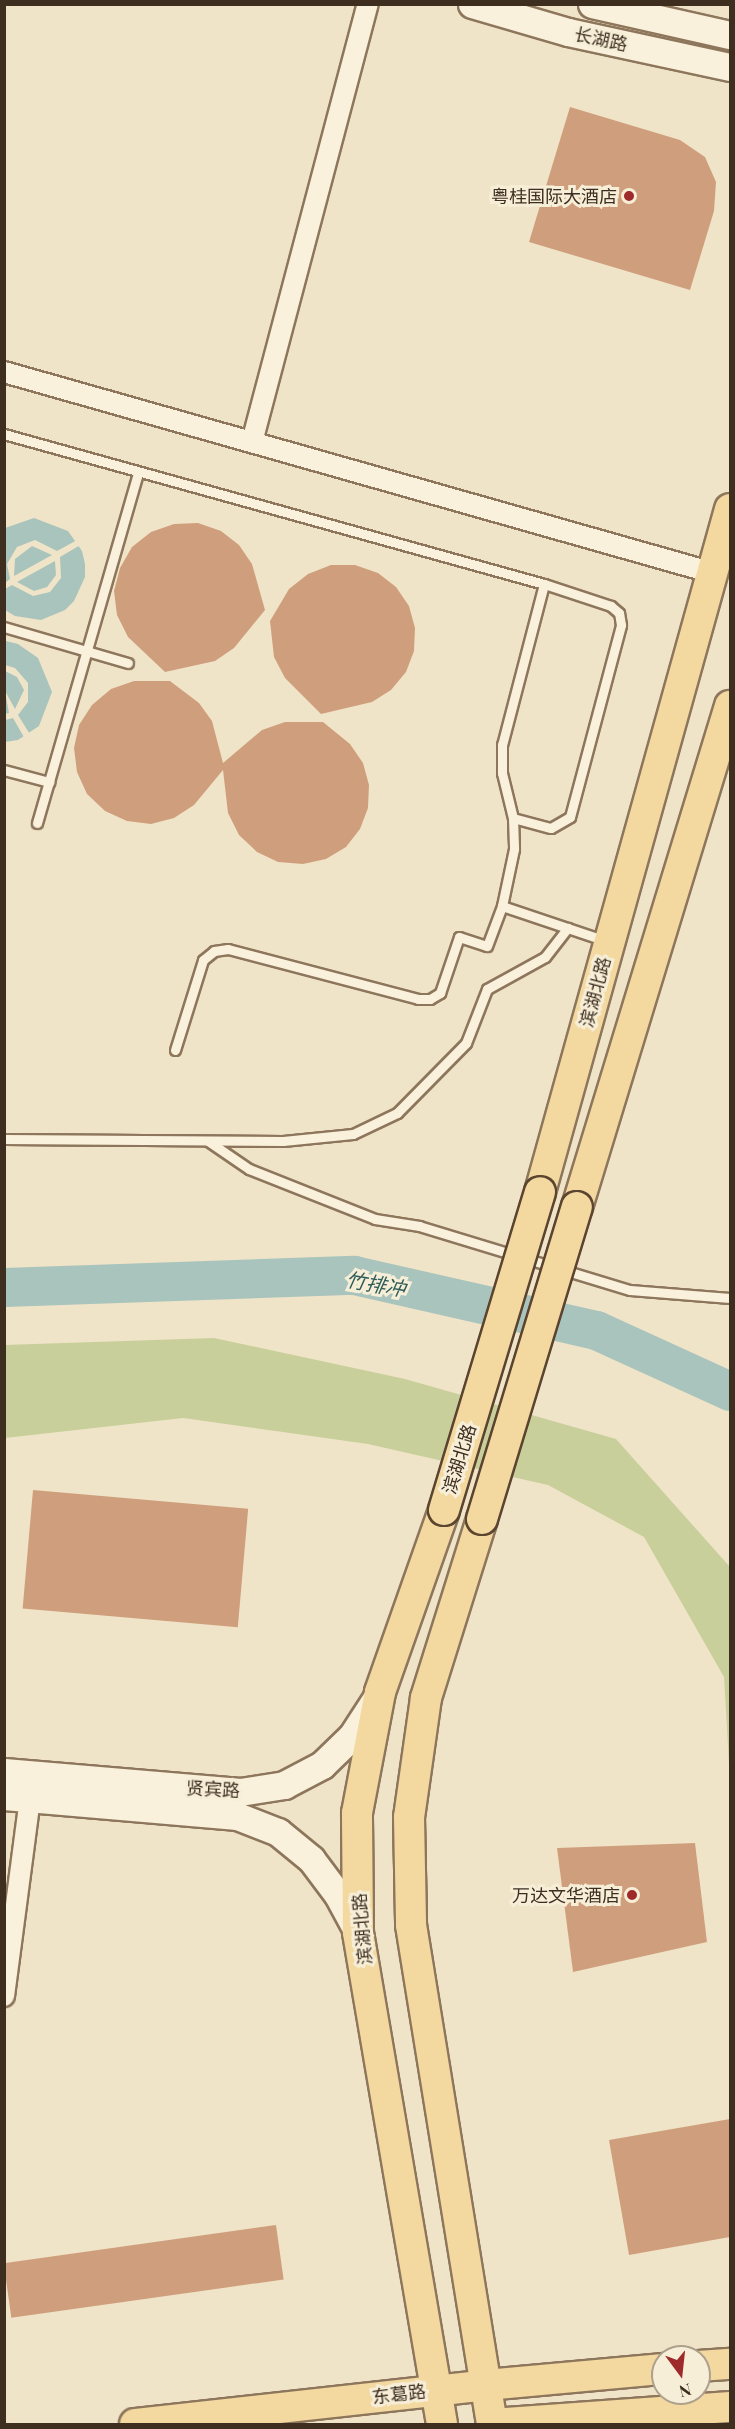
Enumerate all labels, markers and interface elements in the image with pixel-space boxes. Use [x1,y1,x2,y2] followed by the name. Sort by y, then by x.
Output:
[572,23,630,55] street label: 长湖路
[491,185,617,207] place label: 粤桂国际大酒店
[622,189,636,203] marker: 粤桂国际大酒店
[575,954,615,1030] street label: 滨湖北路
[344,1266,408,1300] water label: 竹排冲
[438,1421,480,1497] street label: 滨湖北路
[185,1777,241,1801] street label: 贤宾路
[512,1884,620,1906] place label: 万达文华酒店
[625,1888,639,1902] marker: 万达文华酒店
[348,1892,376,1966] street label: 滨湖北路
[651,2345,711,2405] north arrow
[677,2379,694,2403] text: N
[371,2380,427,2408] street label: 东葛路

